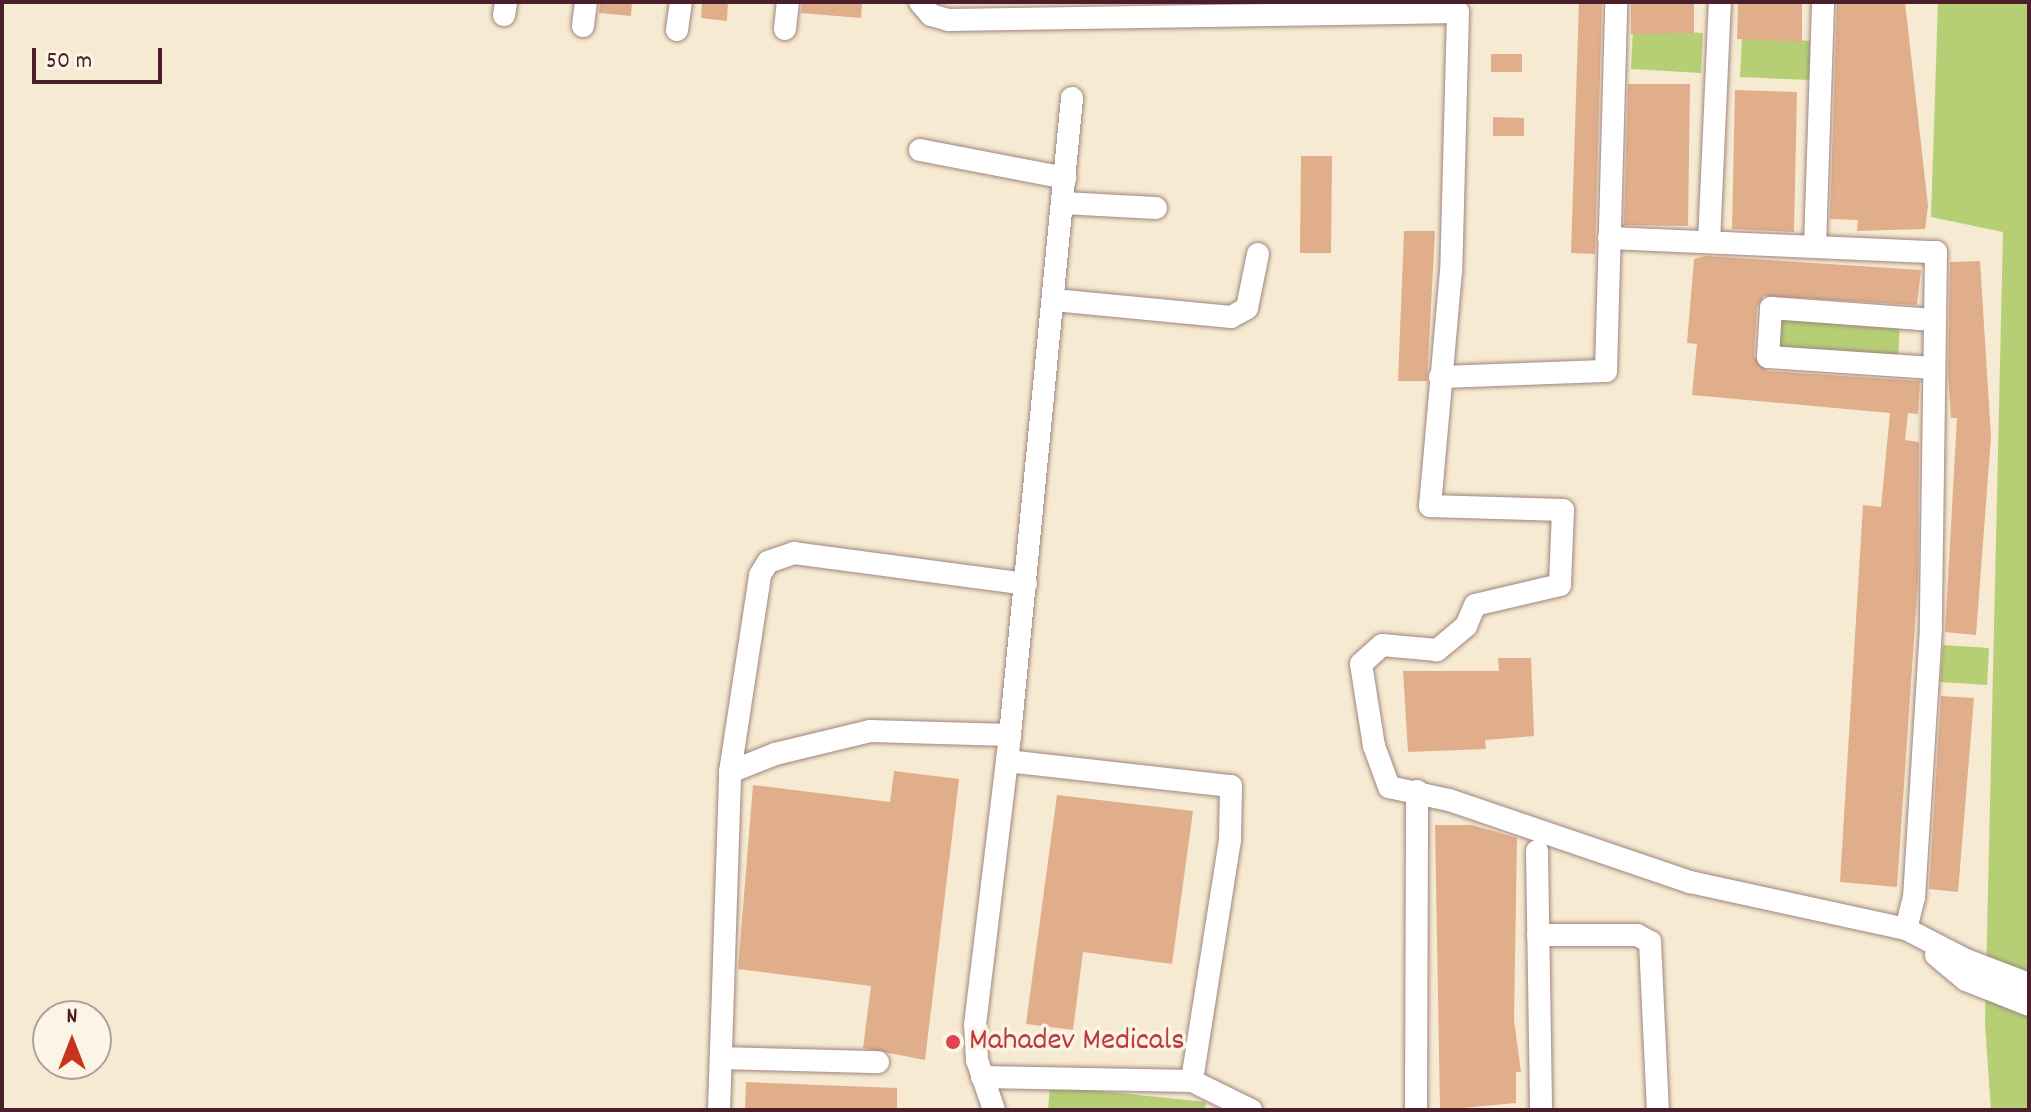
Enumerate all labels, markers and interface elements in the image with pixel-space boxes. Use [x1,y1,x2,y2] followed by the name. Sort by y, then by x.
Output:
[36,32,166,82] scale bar
[46,45,92,79] text: 50 m
[32,1000,112,1080] north arrow
[67,1002,77,1033] text: N
[969,1023,1185,1061] place label: Mahadev Medicals
[944,1033,962,1051] marker: Mahadev Medicals

